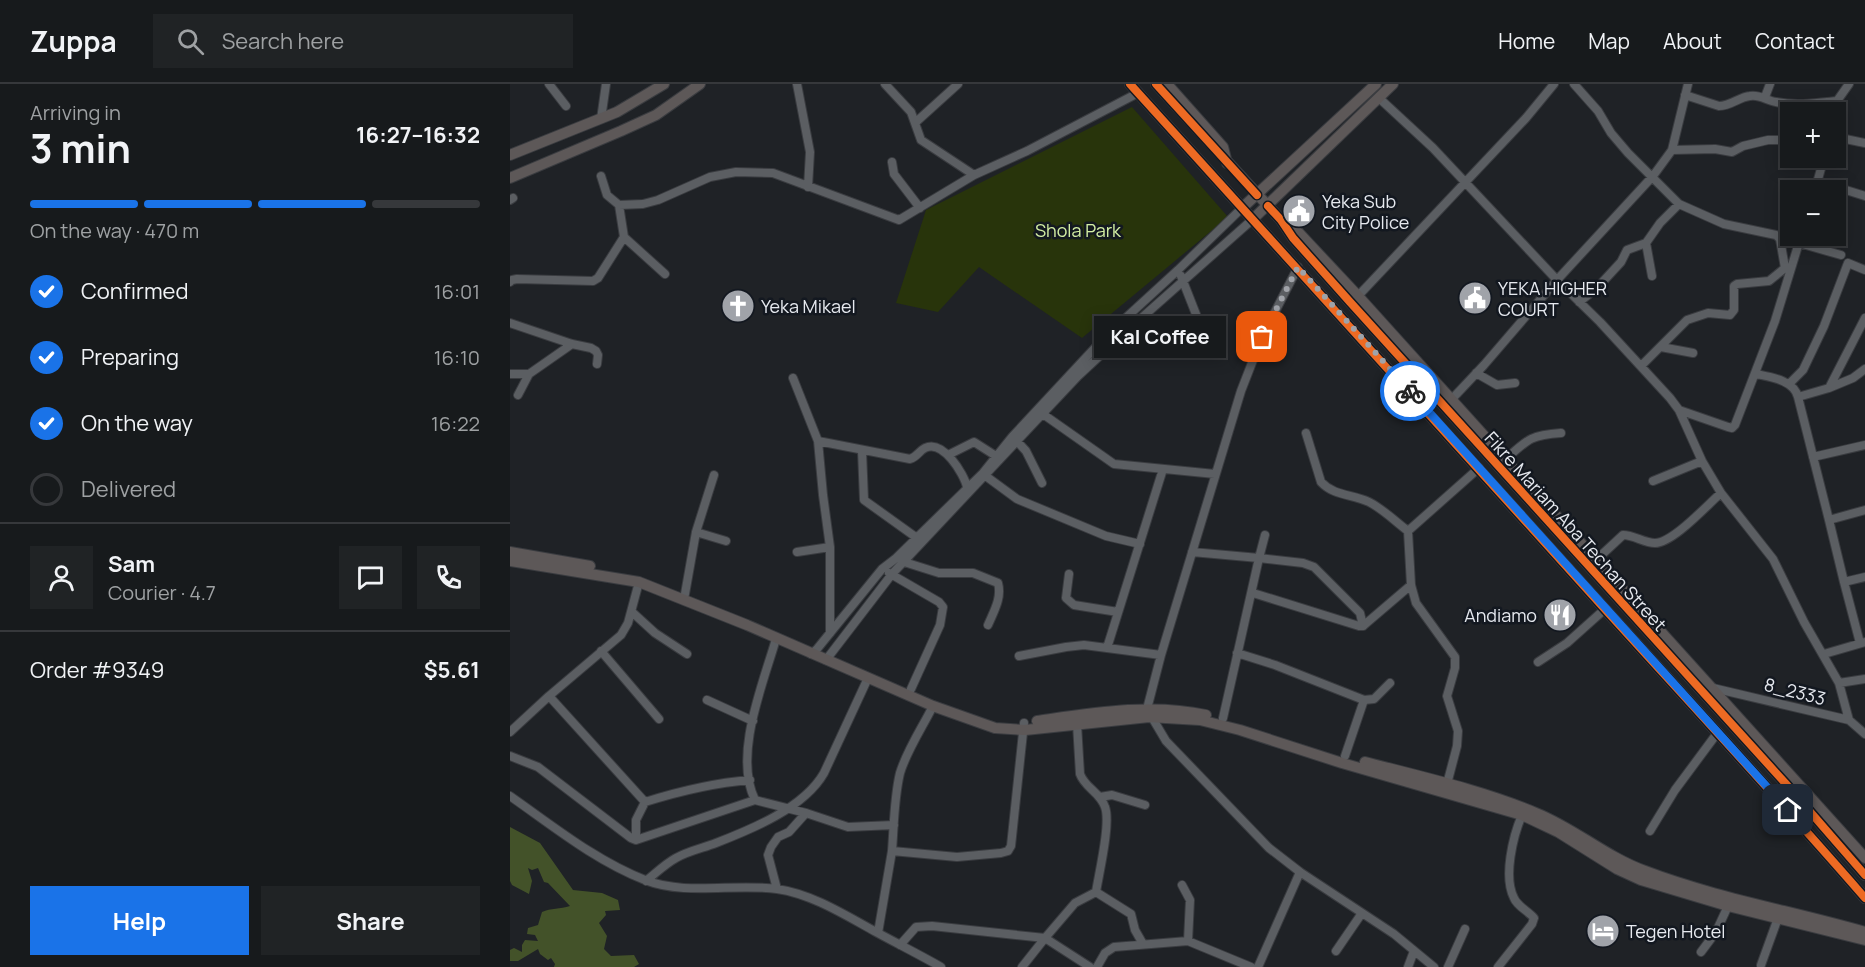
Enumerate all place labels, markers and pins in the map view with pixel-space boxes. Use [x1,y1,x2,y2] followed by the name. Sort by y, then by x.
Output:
[1322,189,1409,234] place label: Yeka Sub City Police
[1281,193,1317,229] public building icon: Yeka Sub City Police
[1498,276,1607,321] place label: YEKA HIGHER COURT
[1457,280,1493,316] public building icon: YEKA HIGHER COURT
[720,288,756,324] church icon: Yeka Mikael
[761,294,856,318] place label: Yeka Mikael
[1236,311,1287,362] pin
[1094,316,1226,358] callout: Kal Coffee
[1542,597,1578,633] restaurant icon: Andiamo
[1464,603,1537,627] place label: Andiamo
[1762,784,1813,835] pin
[1585,913,1621,949] hotel icon: Tegen Hotel
[1626,919,1726,943] place label: Tegen Hotel

